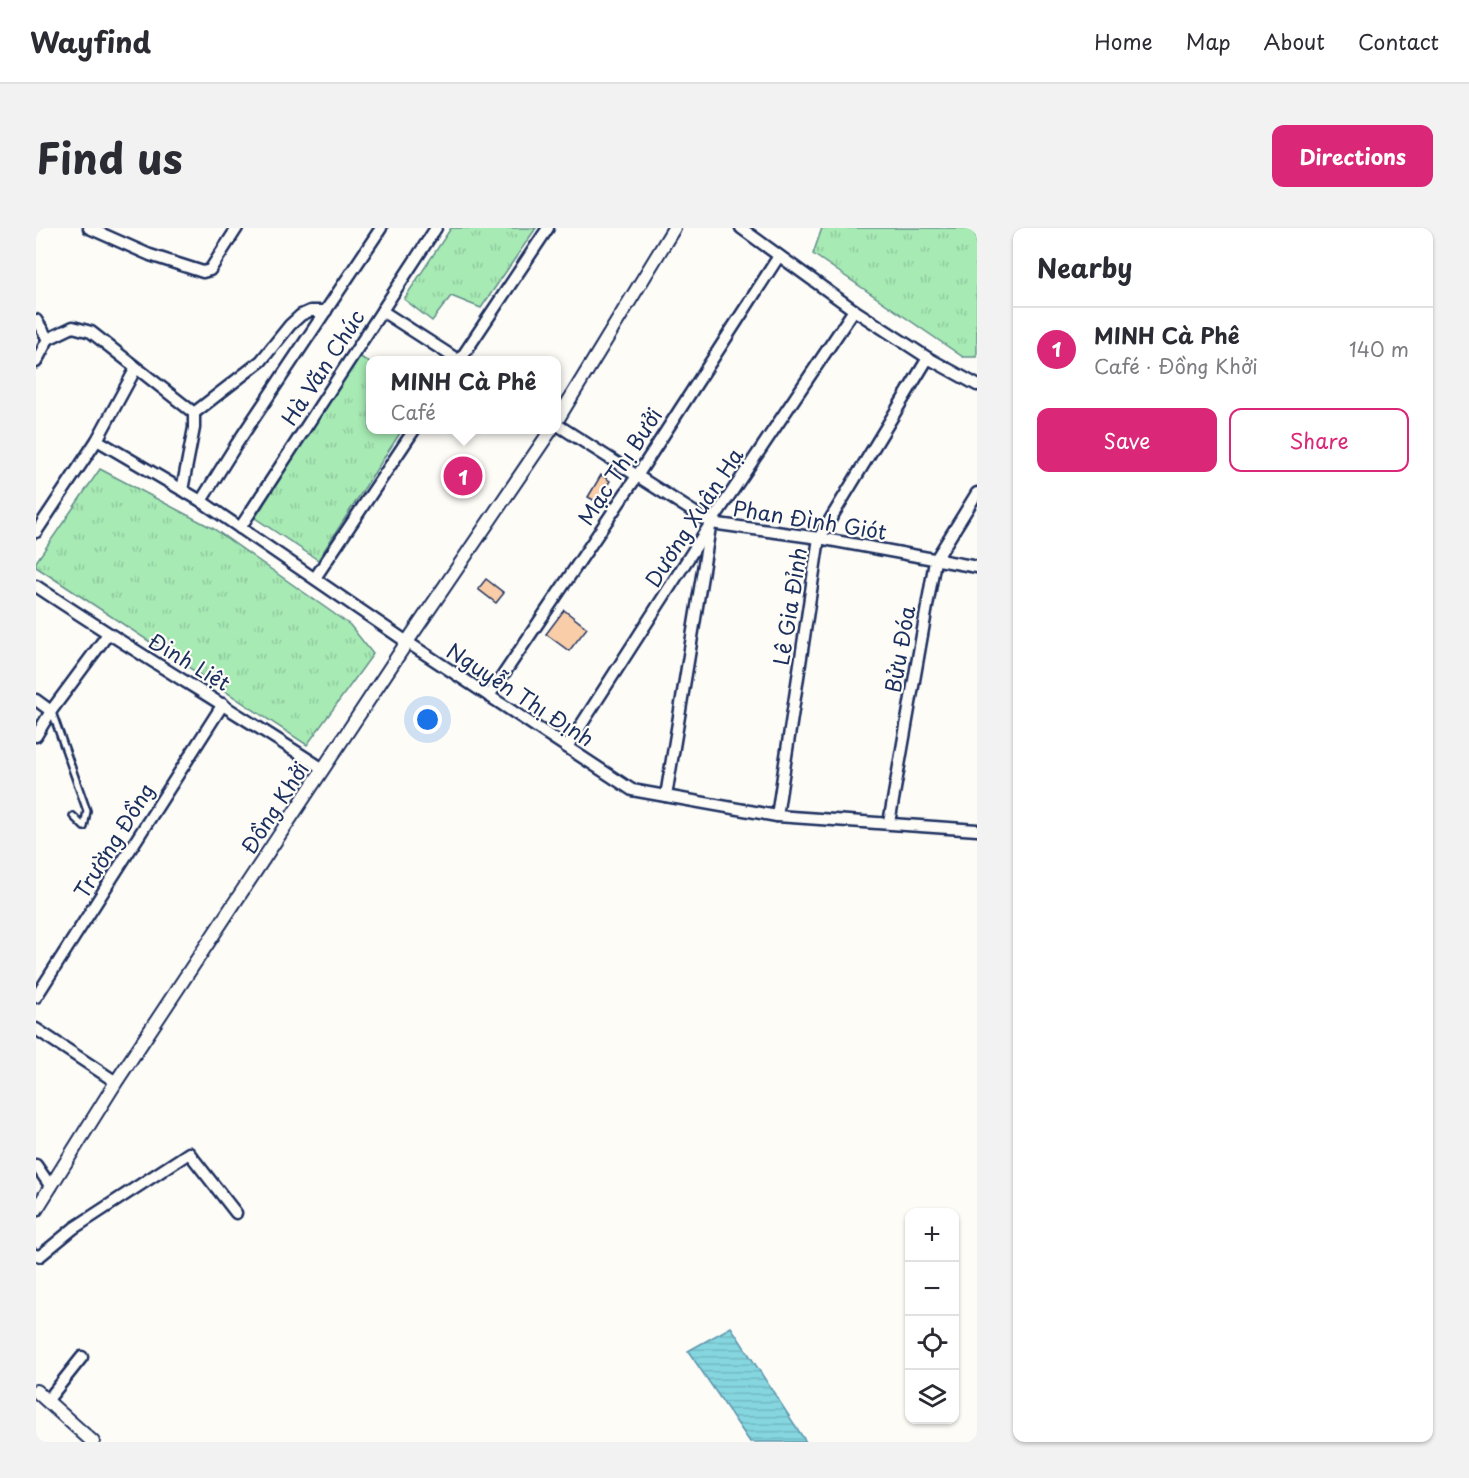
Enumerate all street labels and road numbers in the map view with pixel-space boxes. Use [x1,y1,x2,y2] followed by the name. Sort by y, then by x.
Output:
[273,303,371,431] street label: Hà Văn Chúc
[569,401,669,531] street label: Mạc Thị Bưởi
[636,440,750,593] street label: Dương Xuân Hạ
[731,491,889,547] street label: Phan Đình Giót
[764,545,814,667] street label: Lê Gia Đỉnh
[876,603,922,695] street label: Bửu Đóa
[143,624,237,698] street label: Đinh Liệt
[441,634,601,754] street label: Nguyễn Thị Định
[232,754,316,860] street label: Đồng Khởi
[65,776,161,904] street label: Trường Đồng

